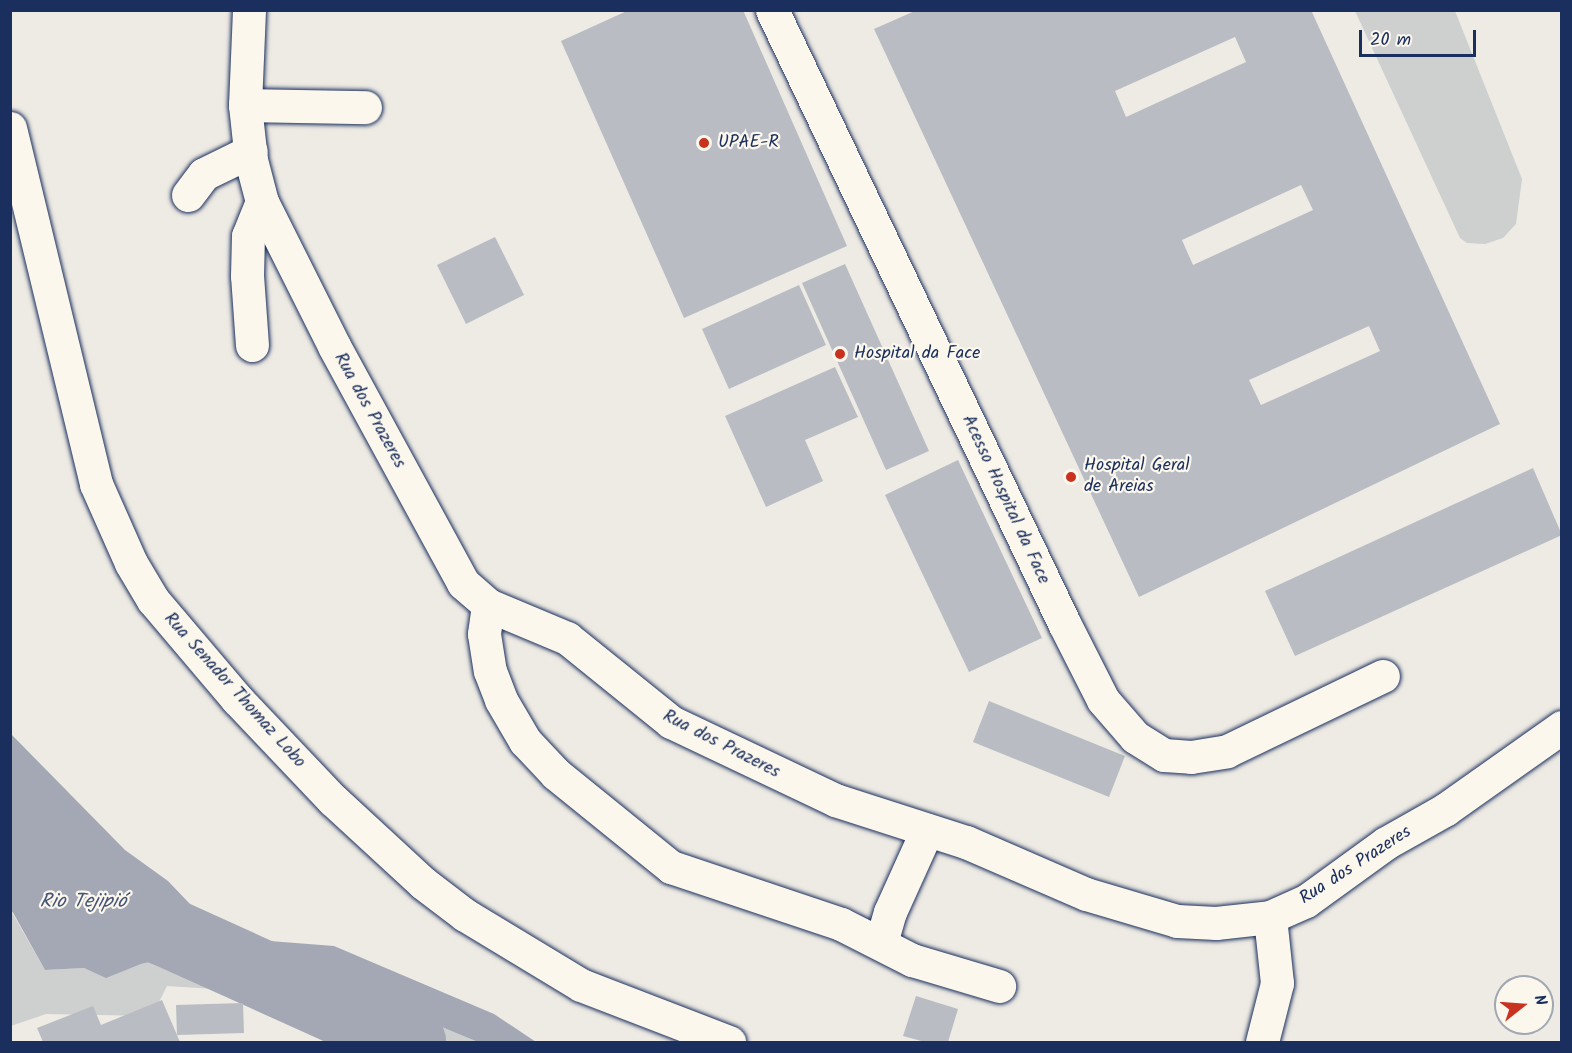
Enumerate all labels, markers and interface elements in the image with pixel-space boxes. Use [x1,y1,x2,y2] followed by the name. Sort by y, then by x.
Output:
[1362,18,1479,56] scale bar
[1370,26,1411,55] text: 20 m
[718,132,779,154] place label: UPAE-R
[695,134,713,152] marker: UPAE-R
[854,343,980,365] place label: Hospital da Face
[831,345,849,363] marker: Hospital da Face
[328,349,410,473] street label: Rua dos Prazeres
[956,412,1054,588] street label: Acesso Hospital da Face
[1084,456,1190,498] place label: Hospital Geral de Areias
[1062,468,1080,486] marker: Hospital Geral de Areias
[158,609,310,773] street label: Rua Senador Thomaz Lobo
[659,706,783,784] street label: Rua dos Prazeres
[1296,822,1416,910] street label: Rua dos Prazeres
[40,890,126,914] water label: Rio Tejipió
[1494,975,1554,1035] north arrow
[1526,992,1553,1009] text: N

